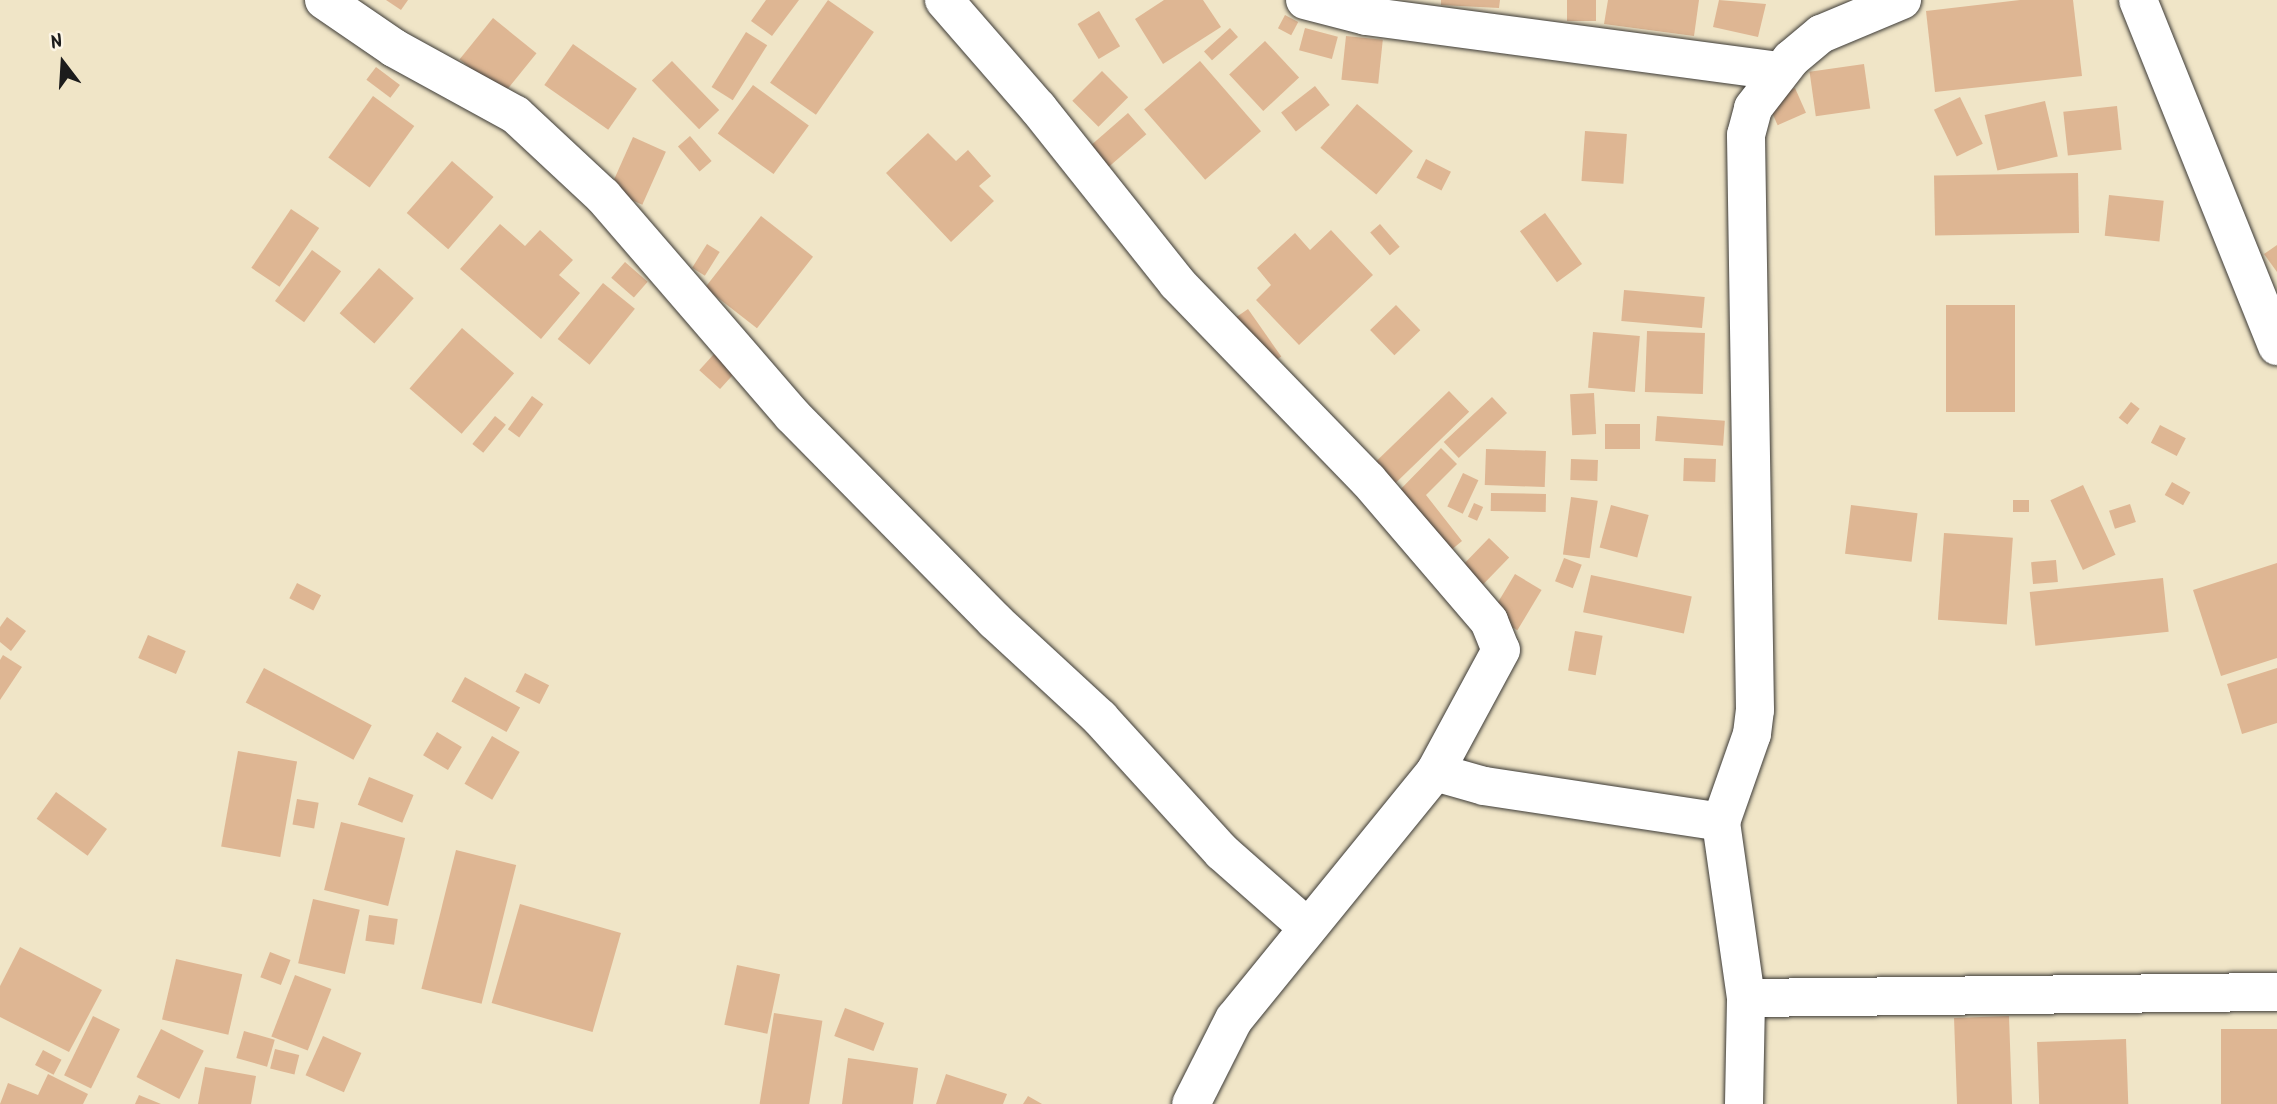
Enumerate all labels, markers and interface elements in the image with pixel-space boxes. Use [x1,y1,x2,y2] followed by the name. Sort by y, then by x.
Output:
[47,27,67,59] text: N
[28,28,98,98] north arrow

